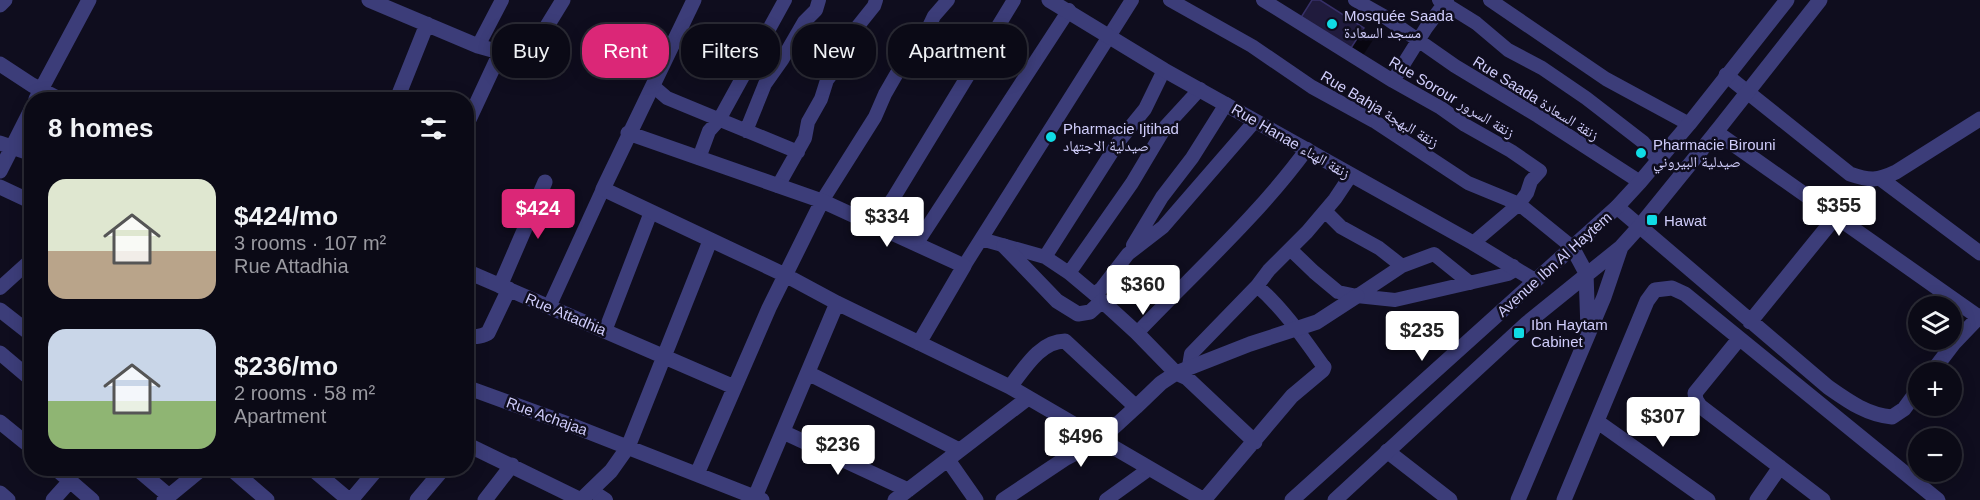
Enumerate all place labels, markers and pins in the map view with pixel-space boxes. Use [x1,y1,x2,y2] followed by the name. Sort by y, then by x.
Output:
[1344,7,1454,41] place label: Mosquée Saada مسجد السعادة
[1325,17,1339,31] marker: Mosquée Saada مسجد السعادة
[1063,120,1179,155] place label: Pharmacie Ijtihad صيدلية الاجتهاد
[1044,130,1058,144] marker: Pharmacie Ijtihad صيدلية الاجتهاد
[1653,136,1776,173] place label: Pharmacie Birouni صيدلية البيروني
[1634,146,1648,160] marker: Pharmacie Birouni صيدلية البيروني
[1803,186,1875,237] pin: $355
[502,189,574,240] pin: $424
[851,197,923,248] pin: $334
[1664,212,1707,229] place label: Hawat
[1645,213,1659,227] marker: Hawat
[1107,265,1179,316] pin: $360
[1386,311,1458,362] pin: $235
[1531,316,1608,350] place label: Ibn Haytam Cabinet
[1512,326,1526,340] marker: Ibn Haytam Cabinet
[1627,397,1699,448] pin: $307
[1045,417,1117,468] pin: $496
[802,425,874,476] pin: $236

